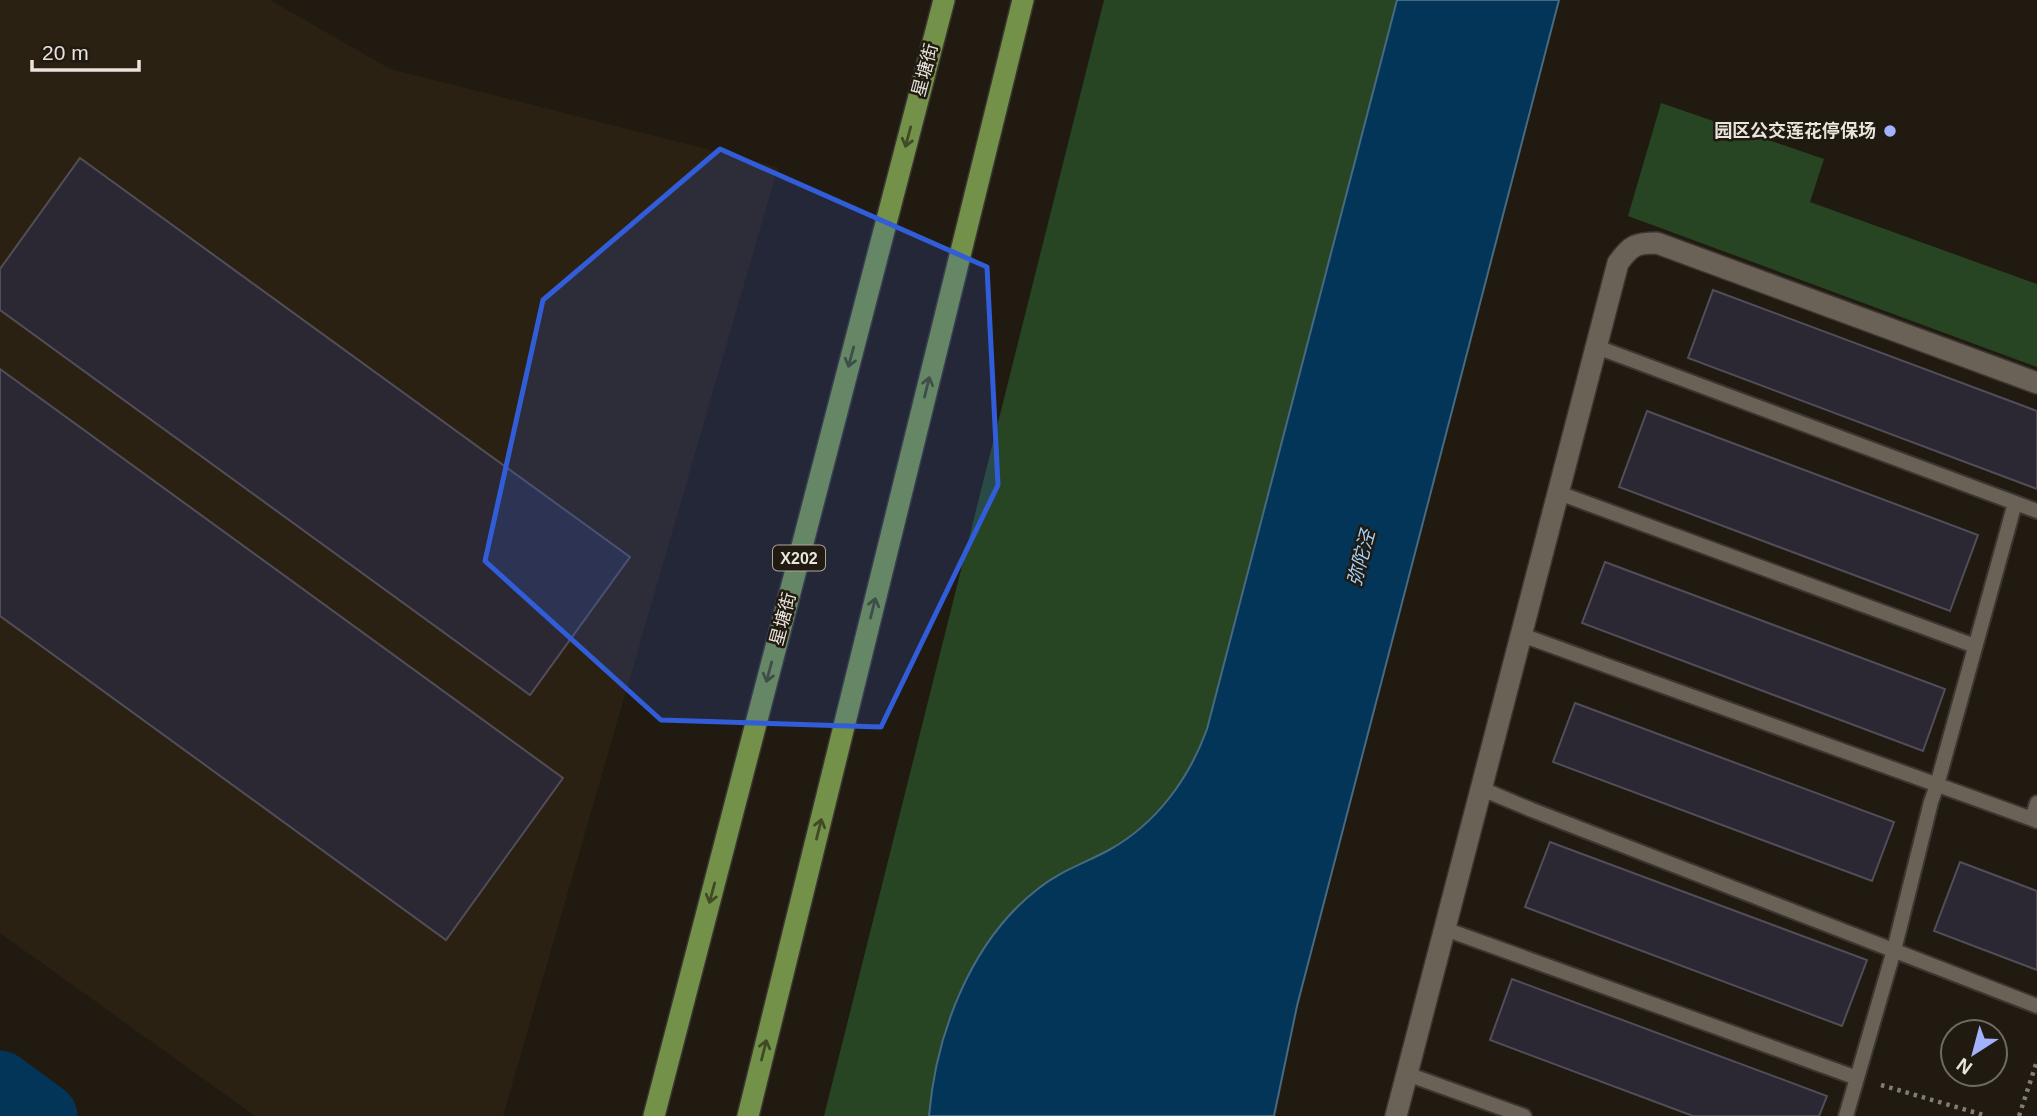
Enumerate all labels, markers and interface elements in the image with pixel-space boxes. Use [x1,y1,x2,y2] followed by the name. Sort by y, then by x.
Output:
[32,28,138,72] scale bar
[42,41,89,64] text: 20 m
[908,41,942,99] street label: 星塘街
[1714,121,1876,141] place label: 园区公交莲花停保场
[1882,123,1898,139] marker: 园区公交莲花停保场
[901,125,914,148] one-way arrow
[844,346,857,368] one-way arrow
[921,376,934,399] one-way arrow
[1343,526,1379,588] water label: 弥陀泾
[773,545,825,570] road number: X202
[766,590,800,648] street label: 星塘街
[867,597,880,620] one-way arrow
[762,661,775,683] one-way arrow
[813,818,826,841] one-way arrow
[705,881,718,904] one-way arrow
[1939,1018,2009,1088] north arrow
[758,1039,772,1062] one-way arrow
[1953,1054,1976,1079] text: N

